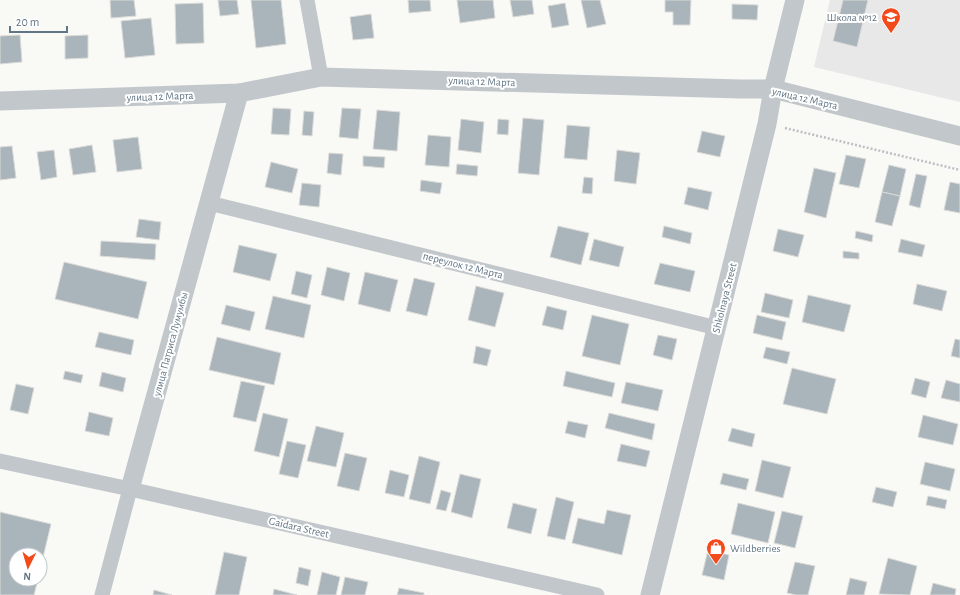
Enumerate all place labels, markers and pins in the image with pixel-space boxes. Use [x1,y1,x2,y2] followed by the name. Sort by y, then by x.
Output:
[880,6,902,34] school or university icon: Школа №12
[826,12,877,23] place label: Школа №12
[705,537,727,565] shop icon: Wildberries
[730,543,781,554] place label: Wildberries

